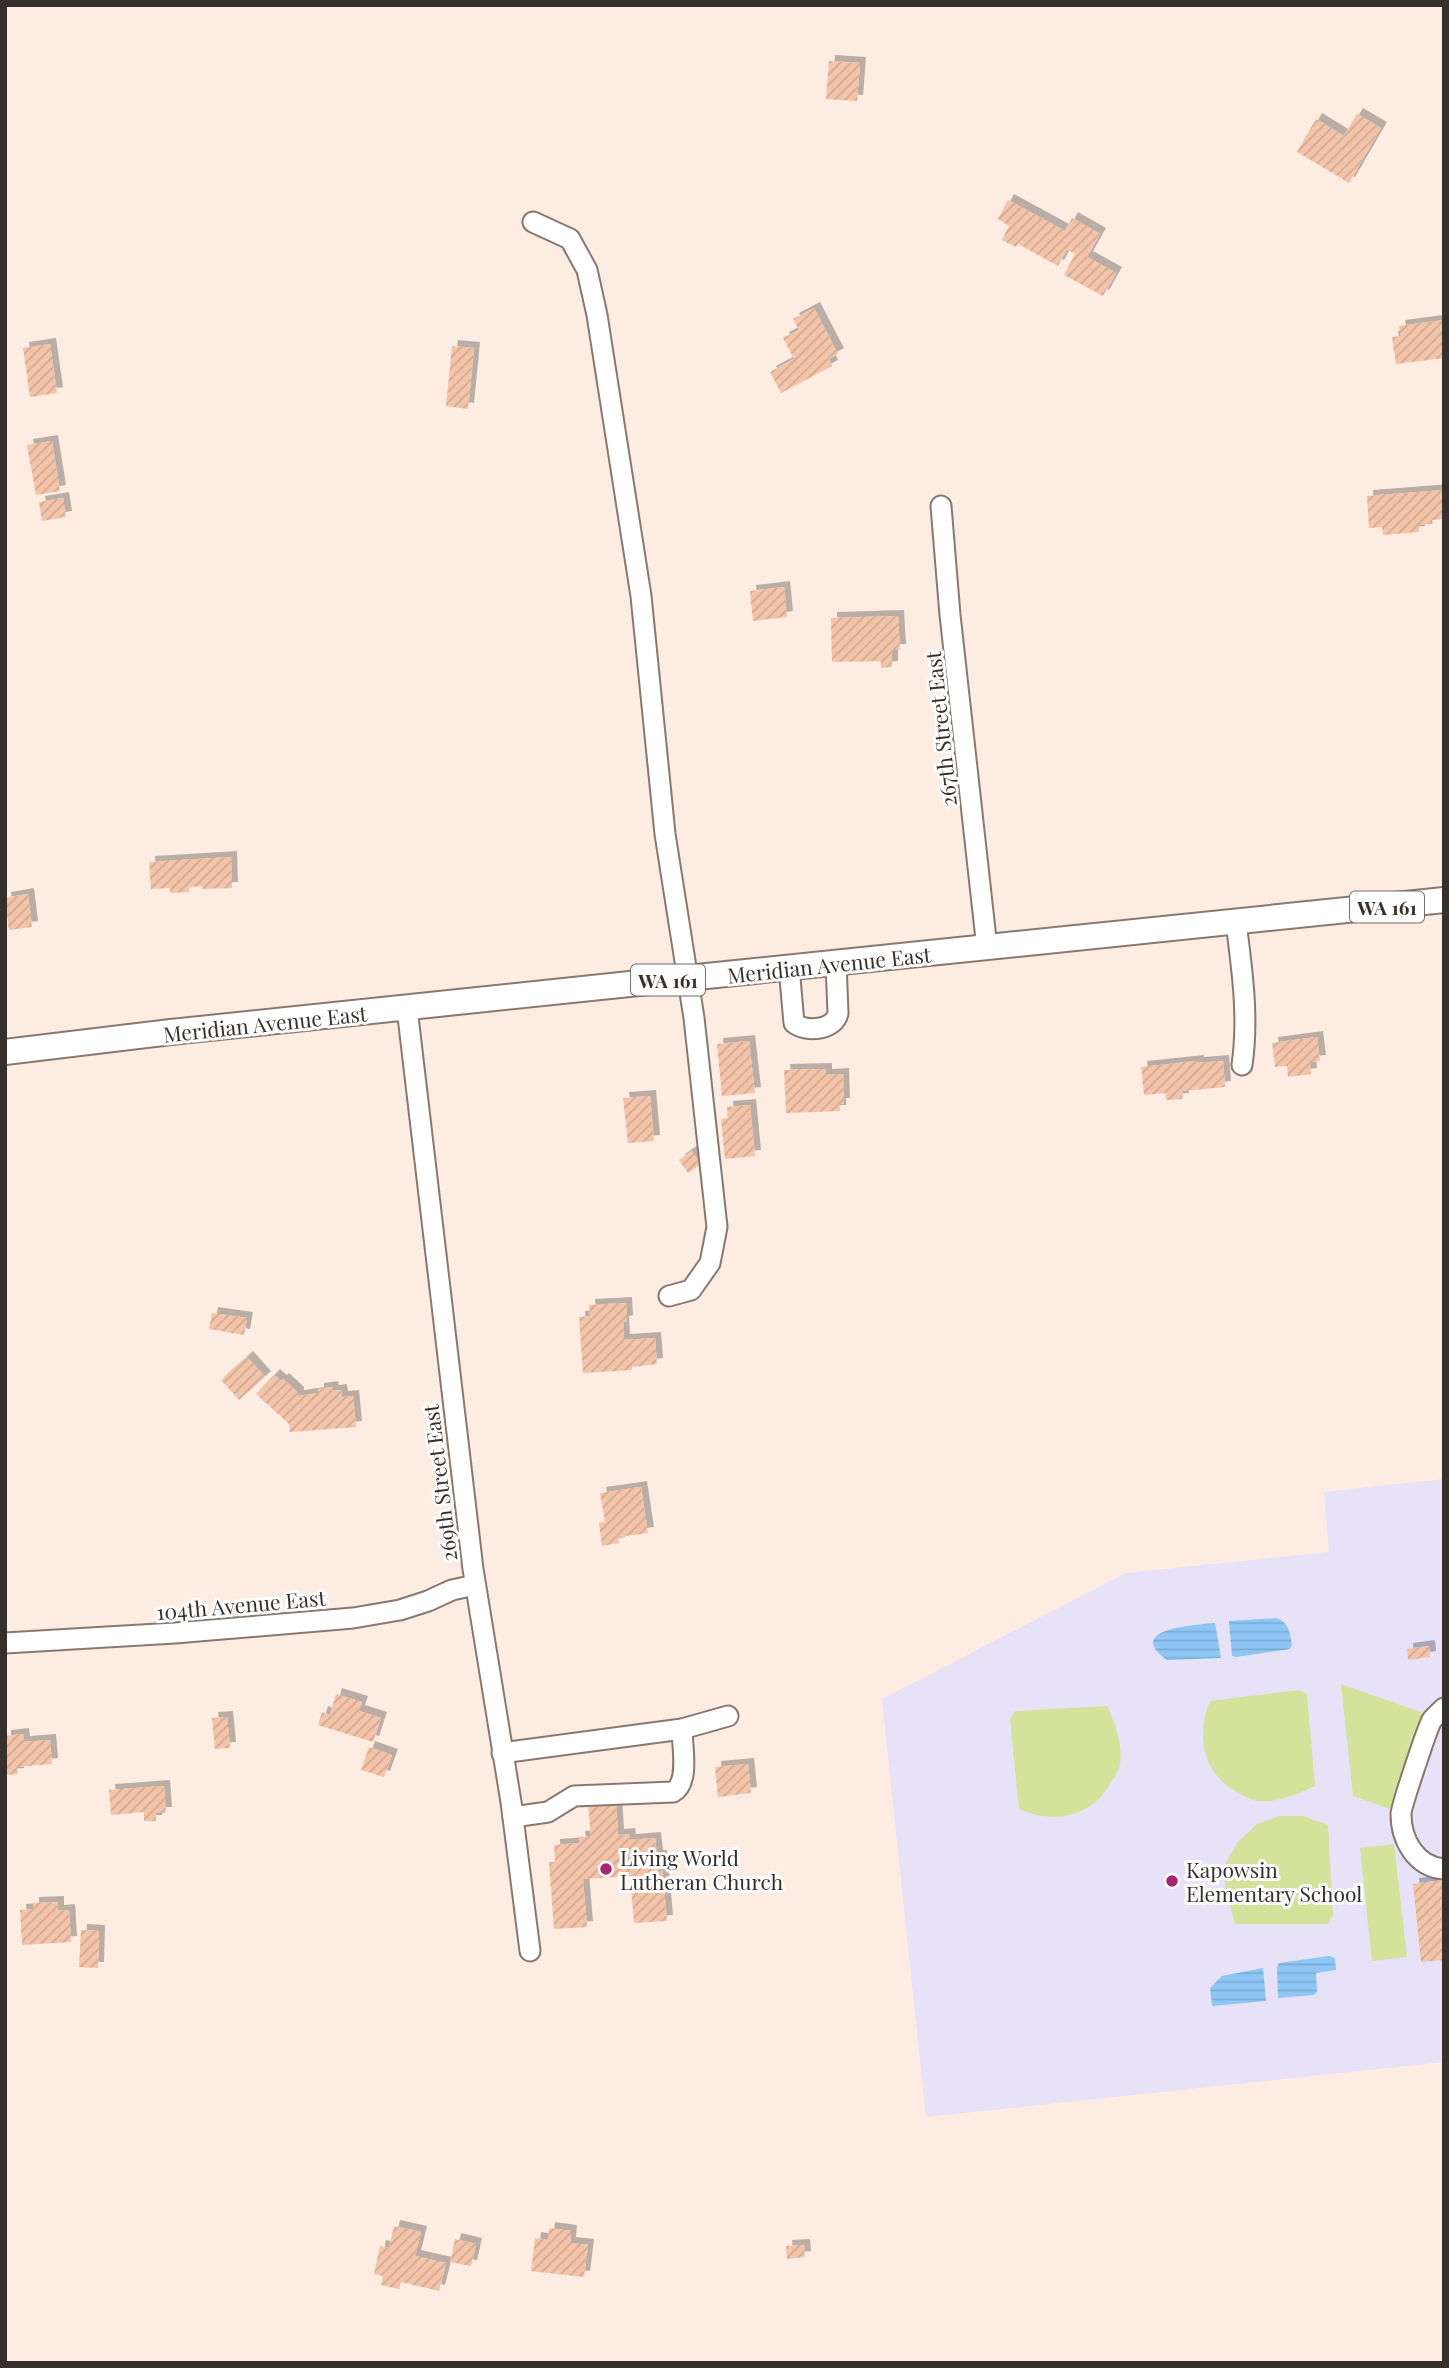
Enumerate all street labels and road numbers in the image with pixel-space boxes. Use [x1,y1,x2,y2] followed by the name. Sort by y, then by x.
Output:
[918,650,962,808] street label: 267th Street East
[1350,892,1424,923] road number: WA 161
[726,939,933,989] street label: Meridian Avenue East
[631,964,705,996] road number: WA 161
[162,998,369,1048] street label: Meridian Avenue East
[415,1402,463,1563] street label: 269th Street East
[155,1583,327,1625] street label: 104th Avenue East

